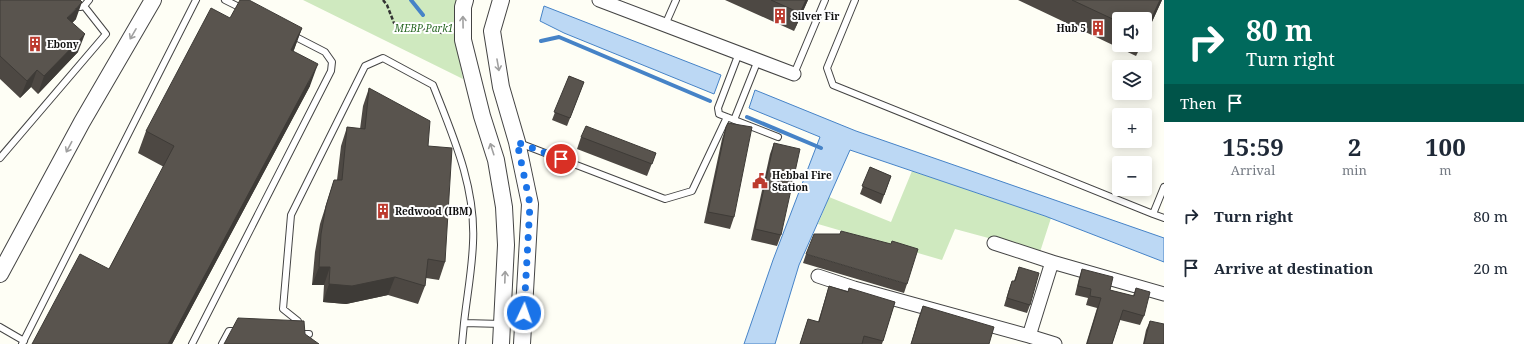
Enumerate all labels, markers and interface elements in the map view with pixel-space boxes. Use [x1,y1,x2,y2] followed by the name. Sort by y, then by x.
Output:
[771,7,789,25] building icon: Silver Fir
[792,9,840,23] place label: Silver Fir
[1246,11,1313,49] text: 80 m
[1112,12,1152,196] map controls
[1112,12,1152,52] button: sound
[459,16,467,29] one-way arrow
[1180,16,1232,68] icon: right
[1089,19,1107,37] building icon: Hub 5
[394,21,453,35] park label: MEBP Park1
[1056,21,1086,35] place label: Hub 5
[129,28,137,40] one-way arrow
[26,35,44,53] building icon: Ebony
[47,37,79,51] place label: Ebony
[1246,47,1335,71] text: Turn right
[494,58,502,71] one-way arrow
[1112,60,1152,100] button: layers
[1224,92,1246,114] icon: arrive
[1180,93,1216,113] text: Then
[1112,108,1152,148] button: +
[1222,130,1284,163] text: 15:59
[1348,130,1361,163] text: 2
[1425,130,1466,163] text: 100
[65,140,72,152] one-way arrow
[488,142,495,155] one-way arrow
[544,142,578,176] pin
[550,148,572,170] icon: arrive
[1112,156,1152,196] button: −
[1231,161,1275,179] text: Arrival
[1342,161,1367,179] text: min
[1439,161,1452,179] text: m
[772,168,832,194] place label: Hebbal Fire Station
[751,172,769,190] public building icon: Hebbal Fire Station
[374,202,392,220] building icon: Redwood (IBM)
[395,204,473,218] place label: Redwood (IBM)
[1180,205,1202,227] icon: right
[1214,206,1293,226] text: Turn right
[1473,206,1508,226] text: 80 m
[1180,257,1202,279] icon: arrive
[1214,258,1373,278] text: Arrive at destination
[1473,258,1508,278] text: 20 m
[501,271,509,284] one-way arrow
[503,292,545,334] position arrow

